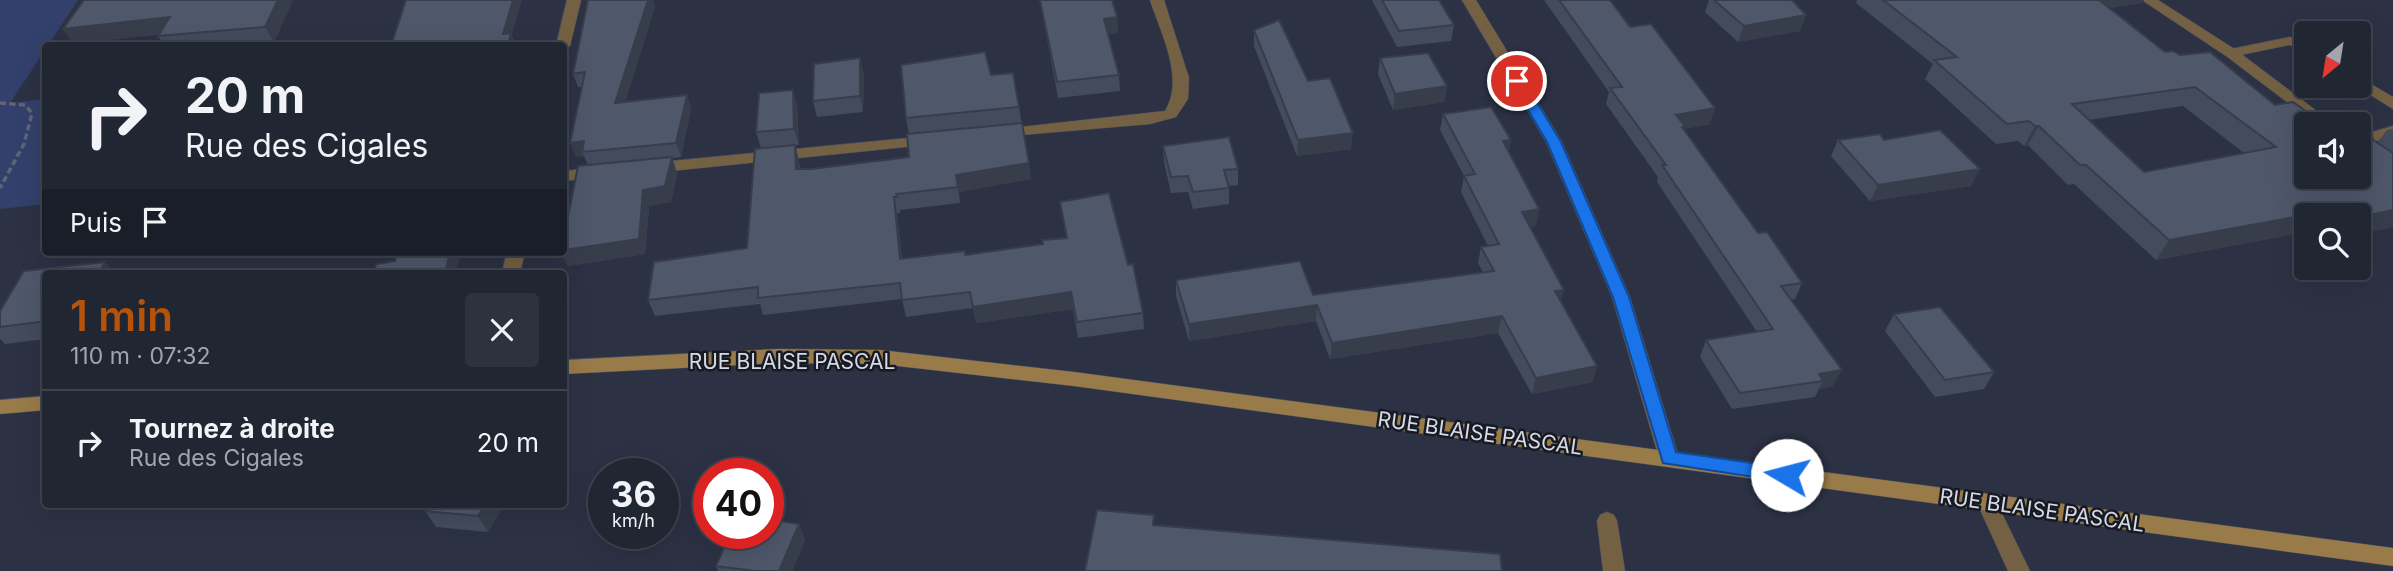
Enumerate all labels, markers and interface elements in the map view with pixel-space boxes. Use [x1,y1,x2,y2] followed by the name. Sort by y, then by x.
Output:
[2294,21,2371,98] north arrow
[2294,21,2371,280] map controls
[1487,51,1547,111] pin
[1498,62,1536,100] icon: arrive
[185,66,305,125] text: 20 m
[70,70,161,161] icon: right
[2294,112,2371,189] button: sound
[185,126,428,165] text: Rue des Cigales
[136,203,174,241] icon: arrive
[2294,203,2371,280] button: search
[70,207,122,238] text: Puis
[70,290,173,341] text: 1 min
[465,293,539,367] button: close
[70,342,211,370] text: 110 m · 07:32
[689,349,895,374] street label: RUE BLAISE PASCAL
[1376,406,1584,460] street label: RUE BLAISE PASCAL
[129,413,335,444] text: Tournez à droite
[70,424,108,462] icon: right
[477,427,539,458] text: 20 m
[1750,438,1824,512] position arrow
[129,444,304,472] text: Rue des Cigales
[693,458,784,549] speed limit sign: 40
[611,473,656,515] text: 36
[1938,483,2146,537] street label: RUE BLAISE PASCAL
[612,510,655,531] text: km/h

